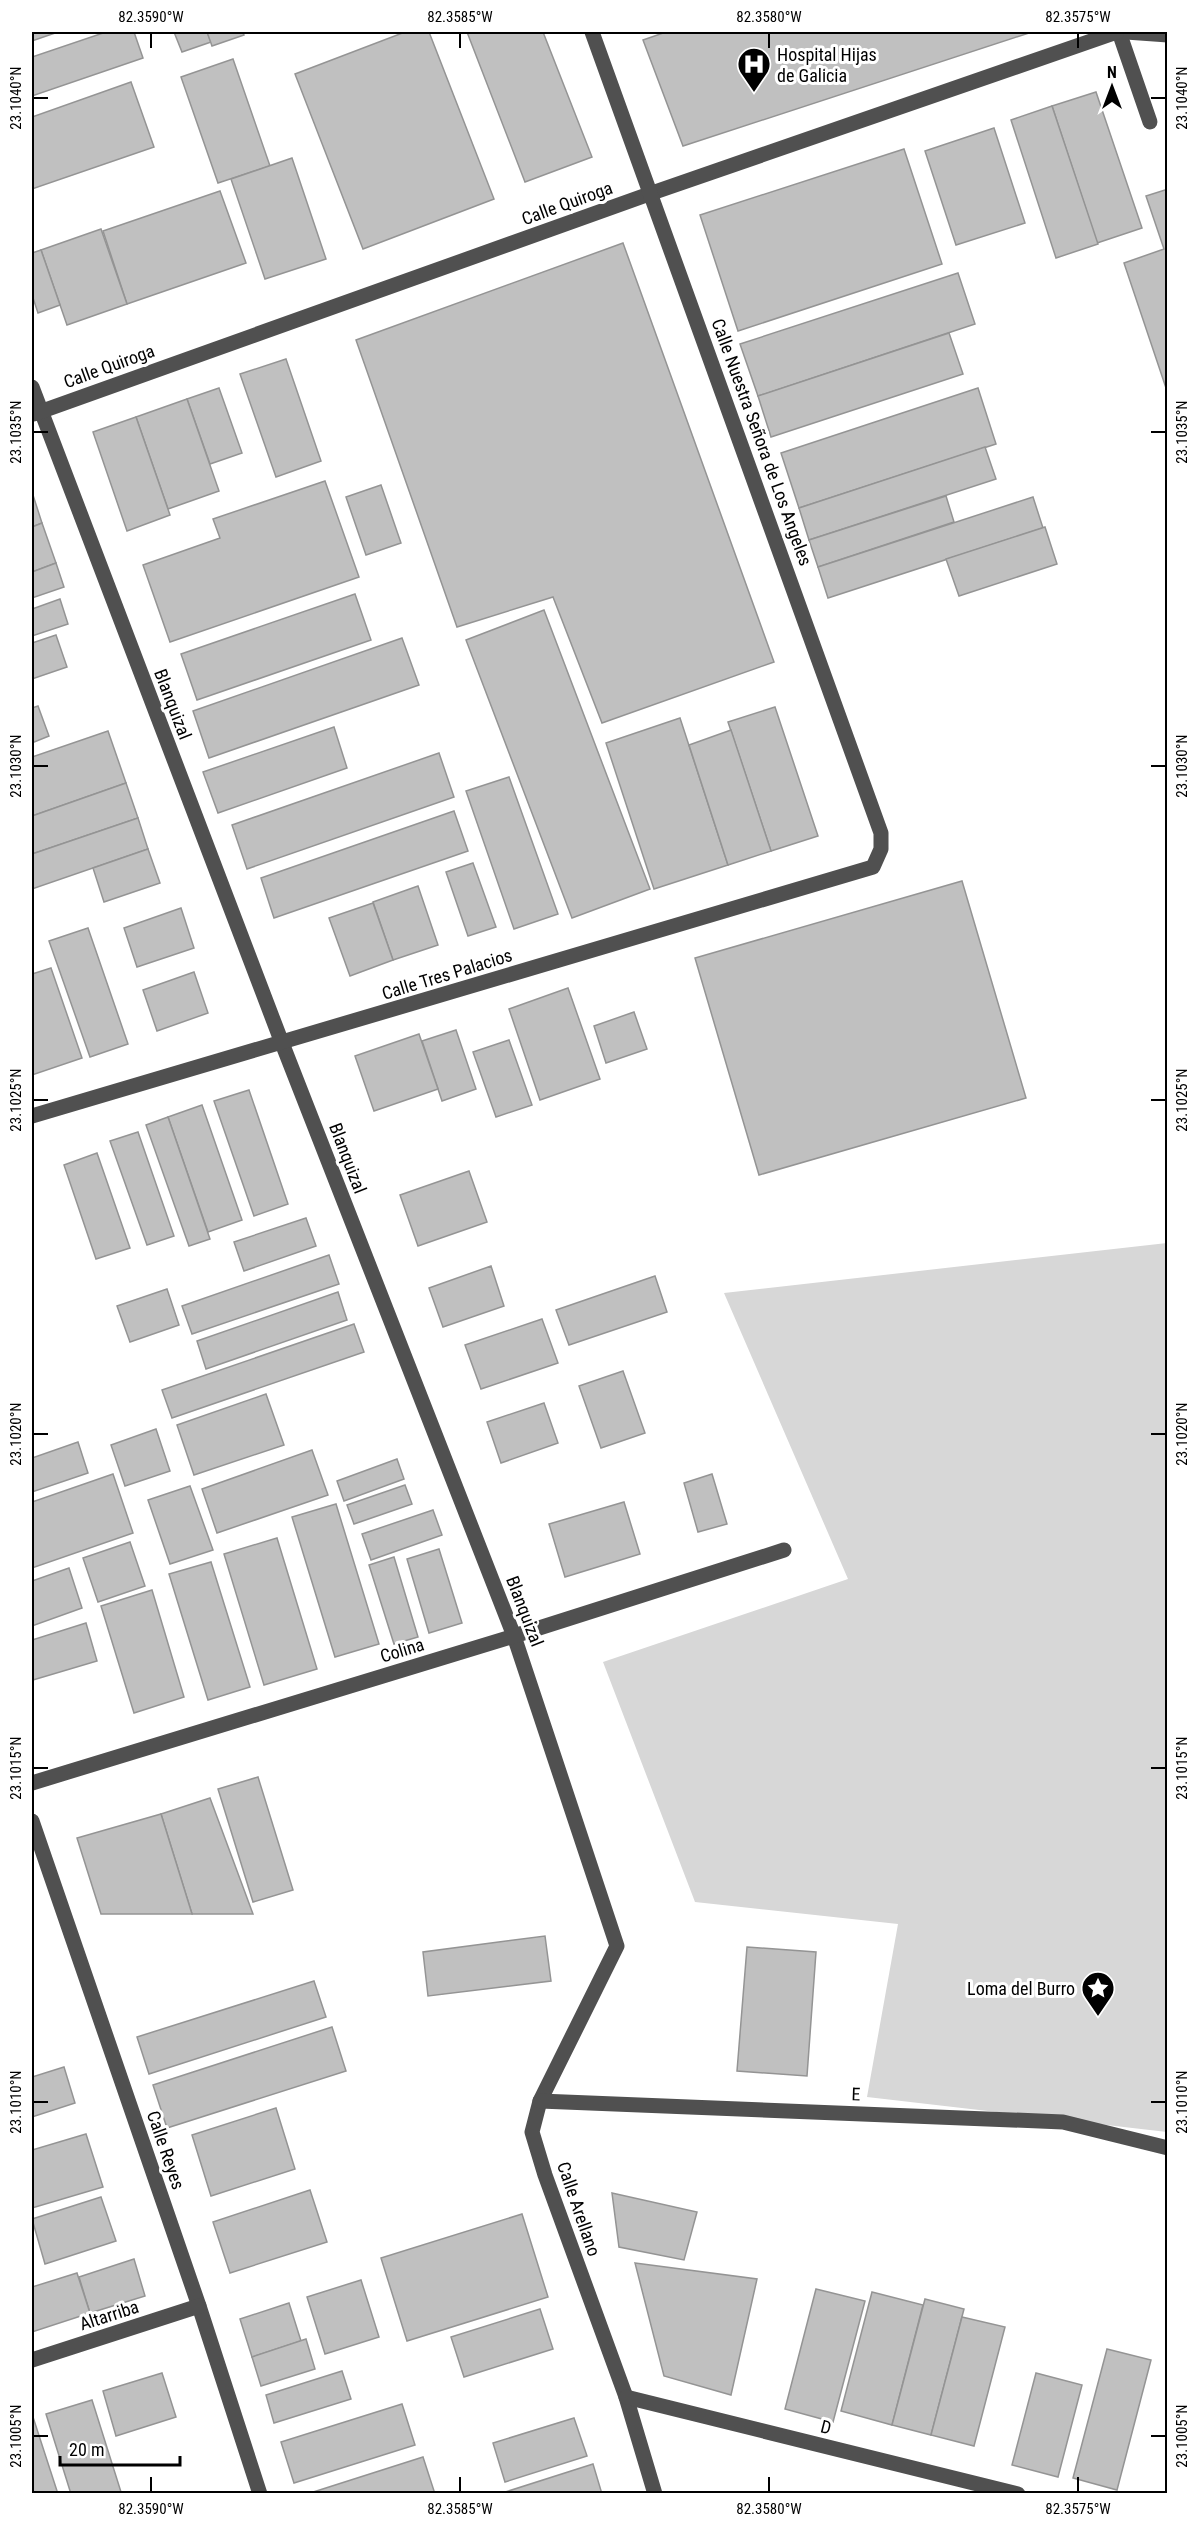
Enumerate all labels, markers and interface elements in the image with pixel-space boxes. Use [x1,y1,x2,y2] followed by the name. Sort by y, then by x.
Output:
[118,8,184,26] text: 82.3590°W
[427,8,493,26] text: 82.3585°W
[736,8,802,26] text: 82.3580°W
[1045,8,1111,26] text: 82.3575°W
[777,44,877,86] place label: Hospital Hijas de Galicia
[736,46,772,93] hospital icon: Hospital Hijas de Galicia
[1082,57,1142,117] north arrow
[1107,63,1117,82] text: N
[7,66,25,130] text: 23.1040°N
[1173,66,1191,130] text: 23.1040°N
[519,177,615,229] street label: Calle Quiroga
[707,316,817,568] street label: Calle Nuestra Señora de Los Angeles
[61,340,157,392] street label: Calle Quiroga
[7,400,25,464] text: 23.1035°N
[1173,400,1191,464] text: 23.1035°N
[150,666,196,742] street label: Blanquizal
[7,734,25,798] text: 23.1030°N
[1173,734,1191,798] text: 23.1030°N
[379,944,515,1004] street label: Calle Tres Palacios
[7,1068,25,1132] text: 23.1025°N
[1173,1068,1191,1132] text: 23.1025°N
[325,1120,371,1196] street label: Blanquizal
[7,1402,25,1466] text: 23.1020°N
[1173,1402,1191,1466] text: 23.1020°N
[502,1573,548,1649] street label: Blanquizal
[377,1633,427,1667] street label: Colina
[7,1736,25,1800] text: 23.1015°N
[1173,1736,1191,1800] text: 23.1015°N
[1080,1970,1116,2017] place icon: Loma del Burro
[967,1978,1075,1999] place label: Loma del Burro
[7,2070,25,2134] text: 23.1010°N
[1173,2070,1191,2134] text: 23.1010°N
[851,2083,861,2105] street label: E
[143,2108,189,2192] street label: Calle Reyes
[553,2159,605,2259] street label: Calle Arellano
[77,2296,141,2334] street label: Altarriba
[7,2404,25,2468] text: 23.1005°N
[1173,2404,1191,2468] text: 23.1005°N
[818,2416,834,2438] street label: D
[60,2429,180,2467] scale bar
[69,2439,104,2460] text: 20 m
[118,2500,184,2518] text: 82.3590°W
[427,2500,493,2518] text: 82.3585°W
[736,2500,802,2518] text: 82.3580°W
[1045,2500,1111,2518] text: 82.3575°W

